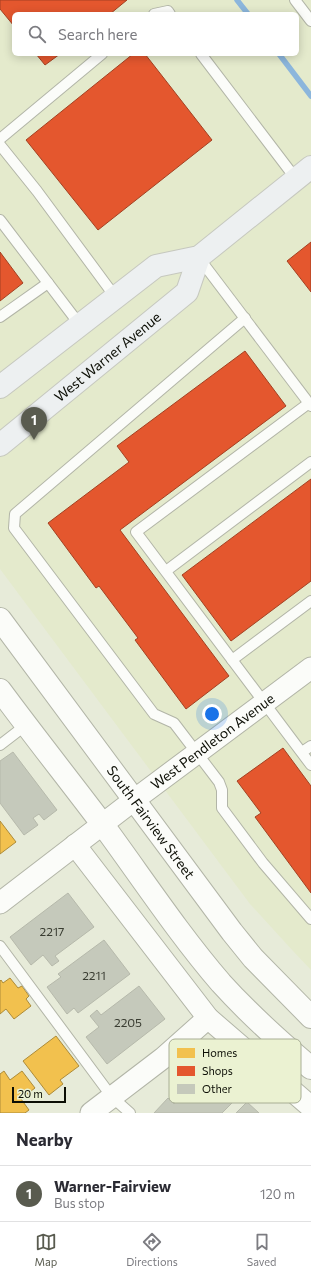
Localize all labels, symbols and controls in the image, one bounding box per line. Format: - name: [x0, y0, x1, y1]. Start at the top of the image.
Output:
- search box: [12, 12, 299, 56]
- icon: search: [26, 23, 48, 45]
- text: Search here: [58, 25, 137, 43]
- street label: West Warner Avenue: [51, 308, 164, 405]
- pin: 1: [21, 407, 47, 440]
- street label: West Pendleton Avenue: [147, 689, 277, 793]
- your location: [202, 704, 222, 724]
- street label: South Fairview Street: [104, 762, 199, 882]
- house number: 2217: [40, 924, 64, 938]
- house number: 2211: [82, 968, 106, 982]
- house number: 2205: [114, 1015, 142, 1029]
- legend: [169, 1039, 301, 1103]
- text: Homes: [202, 1046, 237, 1059]
- text: Shops: [202, 1064, 233, 1077]
- text: Other: [202, 1082, 233, 1095]
- scale bar: [12, 1085, 66, 1104]
- text: 20 m: [18, 1087, 43, 1100]
- text: Nearby: [16, 1129, 73, 1150]
- text: Warner-Fairview: [54, 1177, 171, 1195]
- text: 1: [26, 1186, 32, 1202]
- text: 120 m: [260, 1186, 295, 1202]
- text: Bus stop: [54, 1195, 105, 1211]
- tab: Map: [35, 1231, 57, 1268]
- tab: Directions: [126, 1231, 178, 1268]
- tab: Saved: [247, 1231, 276, 1268]

